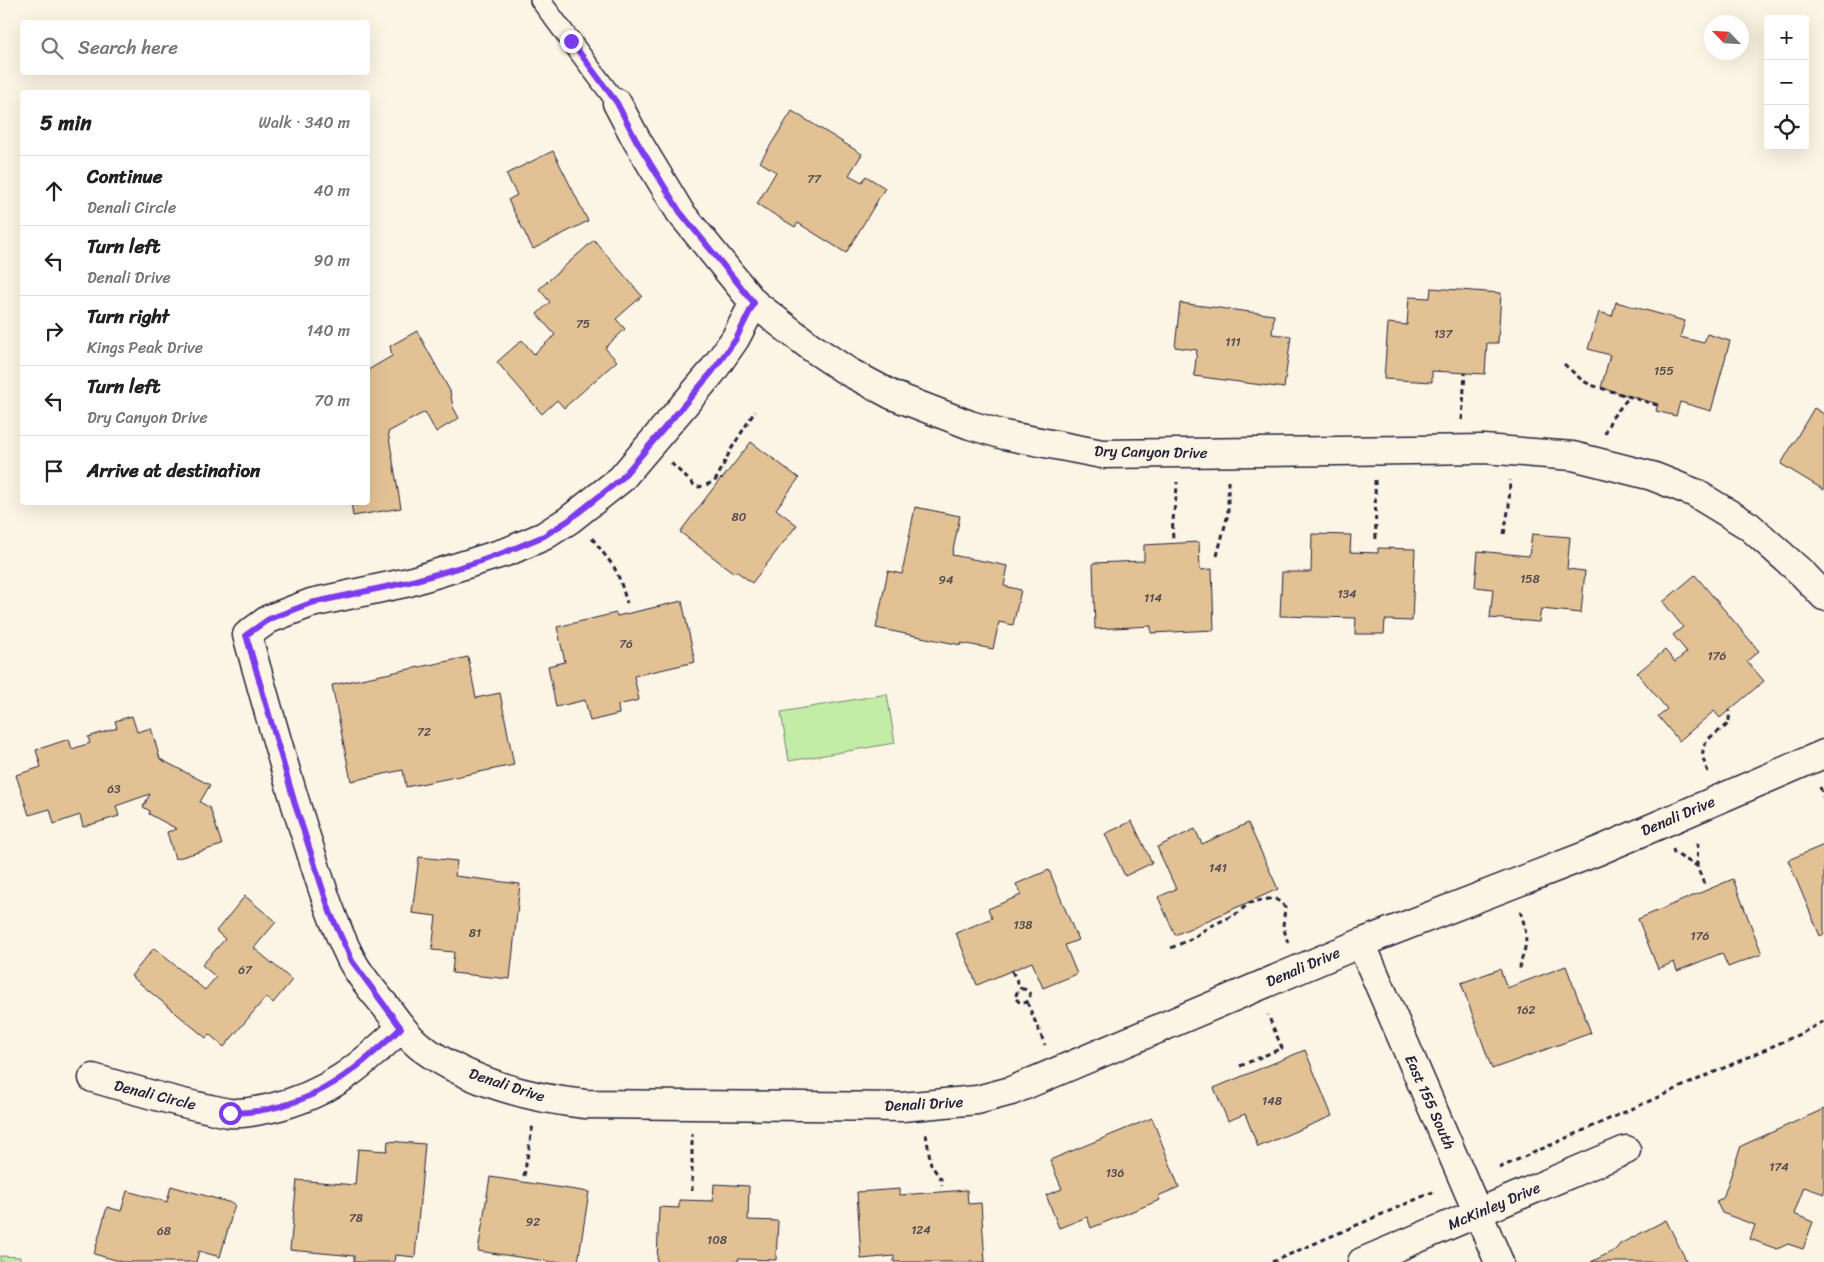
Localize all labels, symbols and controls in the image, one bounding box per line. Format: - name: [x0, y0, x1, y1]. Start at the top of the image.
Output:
- north arrow: [1704, 15, 1749, 60]
- map controls: [1764, 15, 1809, 150]
- button: +: [1764, 15, 1809, 60]
- search box: [20, 20, 370, 75]
- route end: [560, 30, 583, 53]
- text: Search here: [78, 31, 178, 64]
- icon: search: [38, 34, 66, 62]
- button: −: [1764, 60, 1809, 105]
- text: 5 min: [40, 104, 92, 142]
- button: locate: [1764, 105, 1809, 150]
- text: Walk · 340 m: [259, 108, 350, 137]
- text: Continue: [87, 160, 163, 193]
- house number: 77: [807, 168, 822, 190]
- text: 40 m: [313, 176, 350, 205]
- icon: ahead: [40, 177, 68, 205]
- text: Denali Circle: [87, 193, 176, 222]
- text: Turn left: [87, 230, 160, 263]
- text: 90 m: [314, 246, 350, 275]
- icon: left: [40, 247, 68, 275]
- text: Denali Drive: [87, 263, 171, 292]
- text: Turn right: [87, 300, 169, 333]
- house number: 75: [576, 313, 590, 335]
- text: 140 m: [307, 316, 350, 345]
- icon: right: [40, 317, 68, 345]
- house number: 137: [1434, 323, 1453, 345]
- house number: 111: [1225, 331, 1241, 353]
- text: Kings Peak Drive: [87, 333, 203, 362]
- house number: 155: [1654, 360, 1674, 382]
- text: Turn left: [87, 370, 160, 403]
- text: 70 m: [314, 386, 350, 415]
- icon: left: [40, 387, 68, 415]
- text: Dry Canyon Drive: [87, 403, 208, 432]
- street label: Dry Canyon Drive: [1094, 438, 1208, 466]
- text: Arrive at destination: [87, 454, 260, 487]
- icon: arrive: [40, 457, 68, 485]
- house number: 80: [732, 506, 747, 528]
- house number: 158: [1520, 568, 1540, 590]
- house number: 94: [939, 569, 954, 591]
- house number: 134: [1337, 583, 1357, 605]
- house number: 114: [1144, 587, 1162, 609]
- house number: 76: [619, 633, 633, 655]
- house number: 176: [1708, 645, 1727, 667]
- house number: 72: [417, 721, 431, 743]
- house number: 63: [107, 778, 121, 800]
- street label: Denali Drive: [1637, 789, 1719, 843]
- house number: 141: [1209, 857, 1227, 879]
- house number: 138: [1014, 914, 1032, 936]
- house number: 81: [469, 922, 481, 944]
- house number: 176: [1691, 925, 1710, 947]
- street label: Denali Drive: [1262, 940, 1344, 994]
- house number: 67: [238, 959, 253, 981]
- house number: 162: [1517, 999, 1536, 1021]
- street label: East 155 South: [1398, 1050, 1463, 1154]
- street label: Denali Drive: [466, 1060, 549, 1110]
- street label: Denali Circle: [111, 1072, 199, 1118]
- street label: Denali Drive: [884, 1089, 964, 1119]
- house number: 148: [1262, 1090, 1282, 1112]
- route start: [219, 1102, 242, 1125]
- house number: 174: [1769, 1156, 1789, 1178]
- house number: 136: [1106, 1162, 1124, 1184]
- street label: McKinley Drive: [1443, 1175, 1545, 1237]
- house number: 78: [349, 1207, 363, 1229]
- house number: 92: [526, 1211, 540, 1233]
- house number: 124: [911, 1219, 931, 1241]
- house number: 68: [157, 1220, 171, 1242]
- house number: 108: [707, 1229, 727, 1251]

